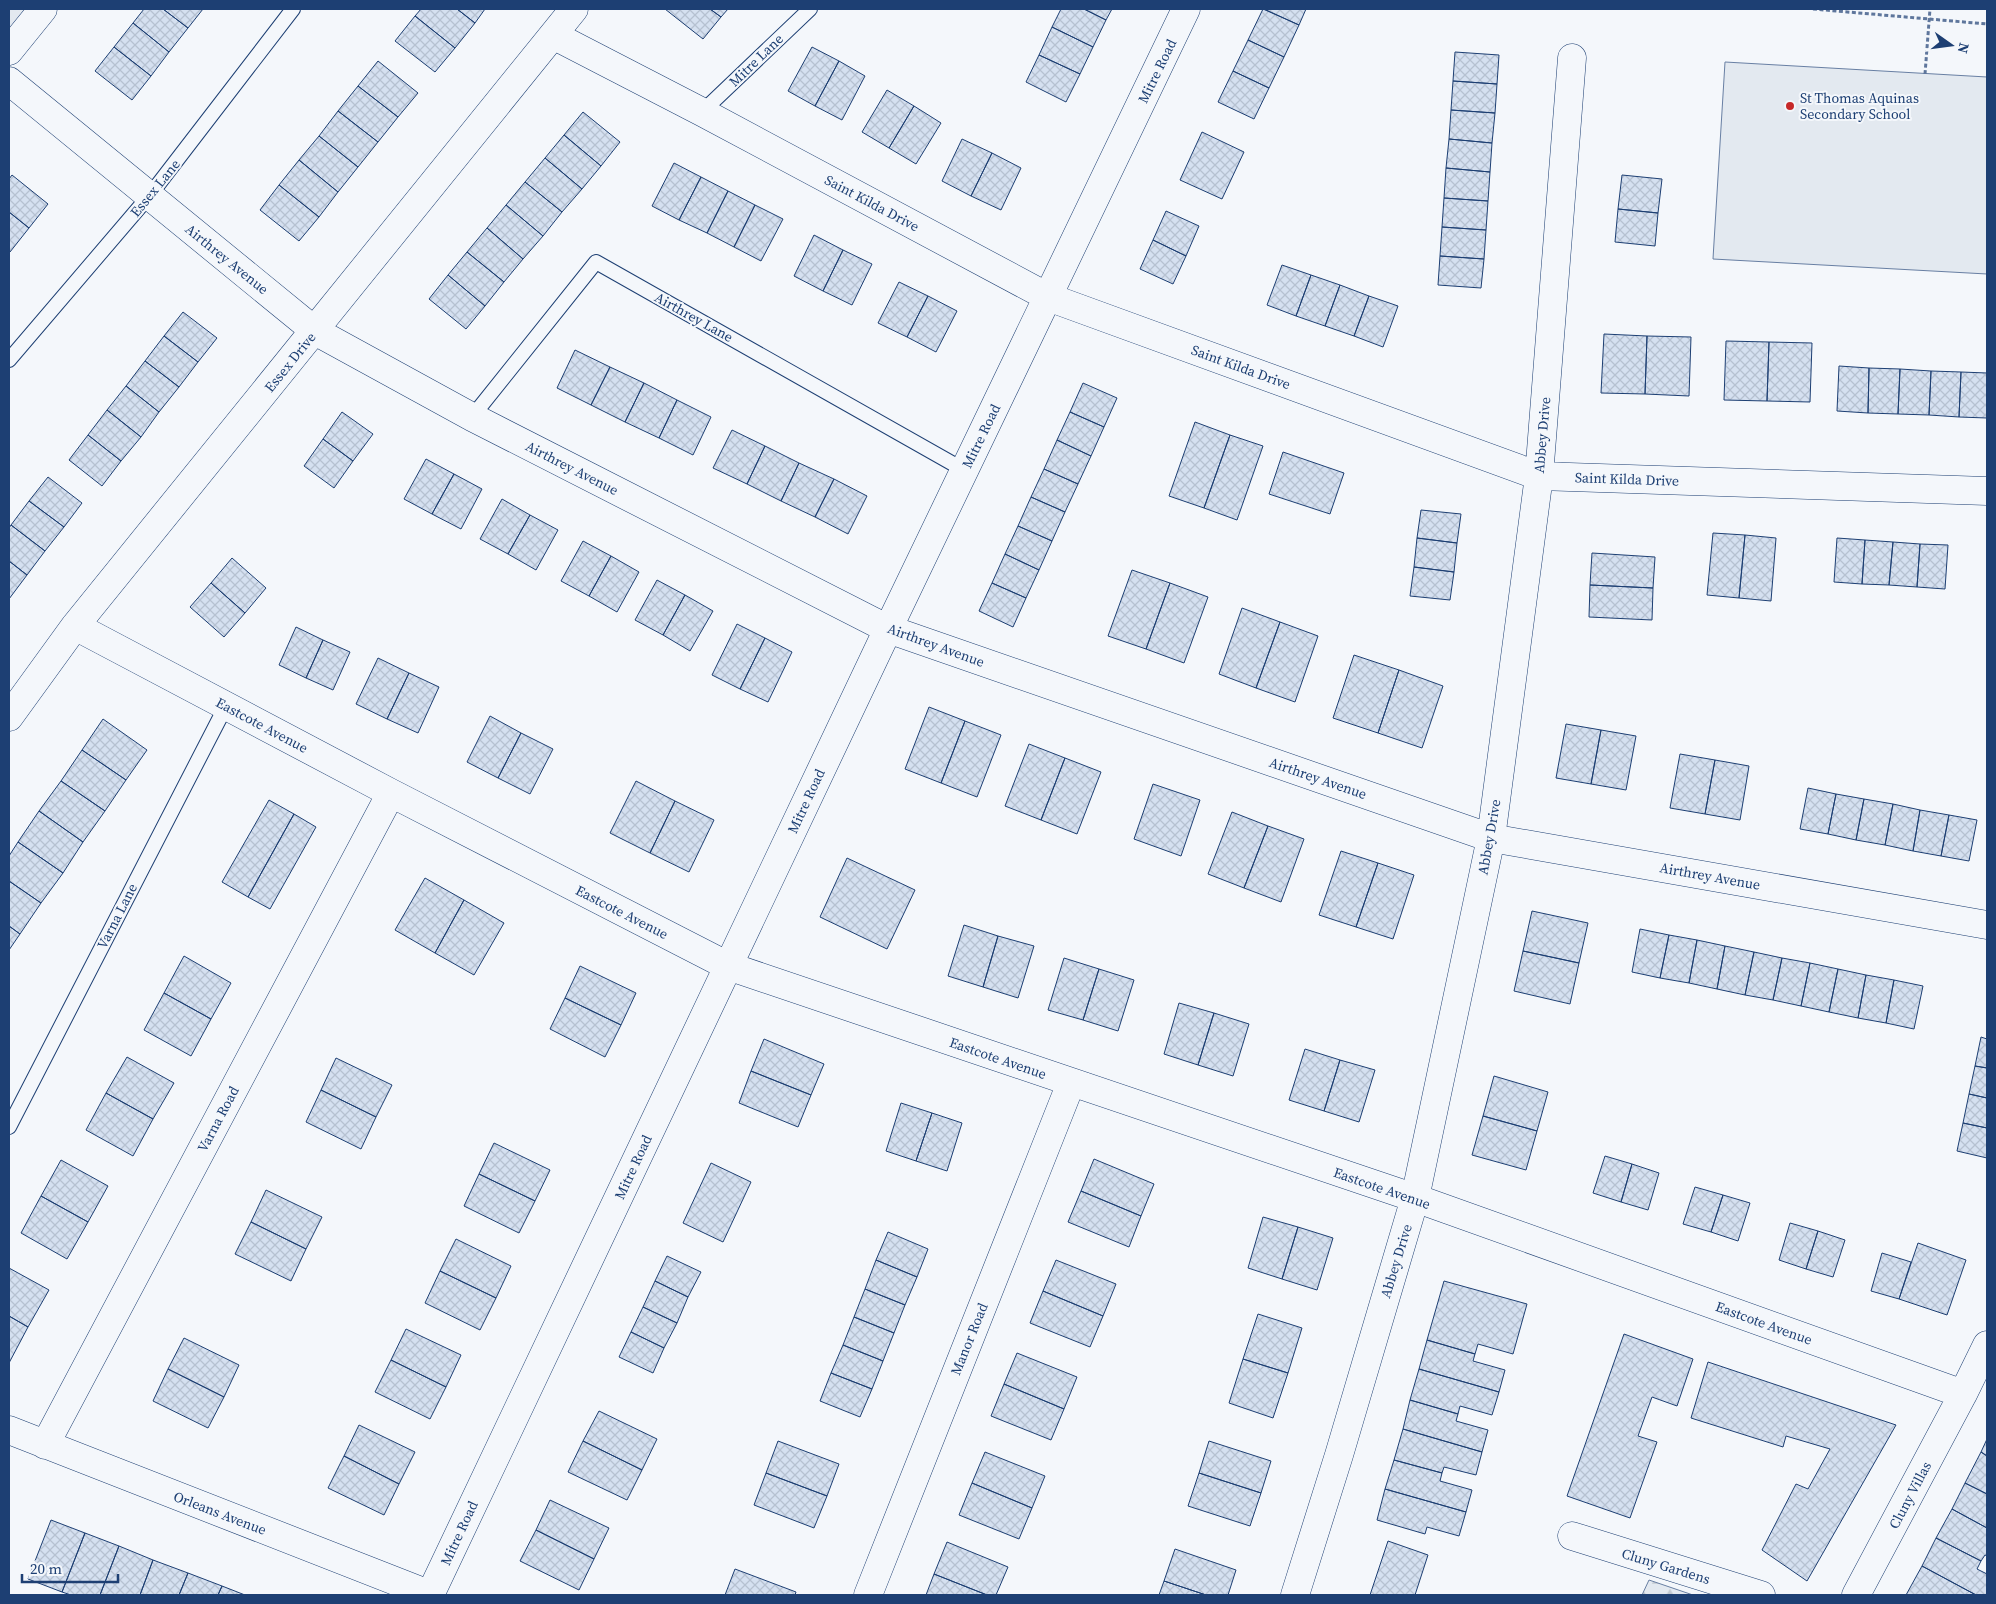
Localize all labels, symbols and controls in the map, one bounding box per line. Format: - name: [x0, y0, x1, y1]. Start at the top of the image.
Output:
- north arrow: [1926, 20, 1976, 70]
- street label: Mitre Lane: [724, 29, 788, 91]
- street label: Mitre Road: [1133, 35, 1181, 107]
- text: N: [1953, 41, 1975, 56]
- place label: St Thomas Aquinas Secondary School: [1800, 88, 1919, 124]
- marker: St Thomas Aquinas Secondary School: [1784, 100, 1796, 112]
- street label: Essex Lane: [125, 155, 185, 221]
- street label: Saint Kilda Drive: [821, 170, 923, 236]
- street label: Airthrey Avenue: [181, 219, 273, 299]
- street label: Airthrey Lane: [651, 287, 737, 347]
- street label: Essex Drive: [260, 328, 320, 396]
- street label: Saint Kilda Drive: [1189, 340, 1293, 394]
- street label: Abbey Drive: [1529, 396, 1555, 474]
- street label: Mitre Road: [957, 400, 1005, 472]
- street label: Airthrey Avenue: [522, 436, 622, 500]
- street label: Saint Kilda Drive: [1575, 467, 1679, 491]
- street label: Airthrey Avenue: [885, 618, 987, 672]
- street label: Eastcote Avenue: [212, 692, 312, 758]
- street label: Airthrey Avenue: [1267, 752, 1369, 804]
- street label: Mitre Road: [782, 765, 830, 837]
- street label: Abbey Drive: [1473, 798, 1505, 876]
- street label: Airthrey Avenue: [1658, 857, 1762, 895]
- street label: Varna Lane: [92, 880, 142, 952]
- street label: Eastcote Avenue: [572, 880, 672, 944]
- street label: Eastcote Avenue: [947, 1032, 1049, 1084]
- street label: Varna Road: [192, 1083, 244, 1155]
- street label: Mitre Road: [609, 1131, 657, 1203]
- street label: Eastcote Avenue: [1331, 1162, 1433, 1214]
- street label: Abbey Drive: [1375, 1221, 1417, 1301]
- street label: Eastcote Avenue: [1713, 1296, 1815, 1350]
- street label: Manor Road: [945, 1300, 993, 1378]
- street label: Cluny Villas: [1884, 1458, 1936, 1532]
- street label: Orleans Avenue: [171, 1486, 269, 1540]
- street label: Mitre Road: [435, 1497, 483, 1569]
- street label: Cluny Gardens: [1619, 1543, 1713, 1589]
- scale bar: [22, 1552, 119, 1584]
- text: 20 m: [30, 1558, 62, 1579]

